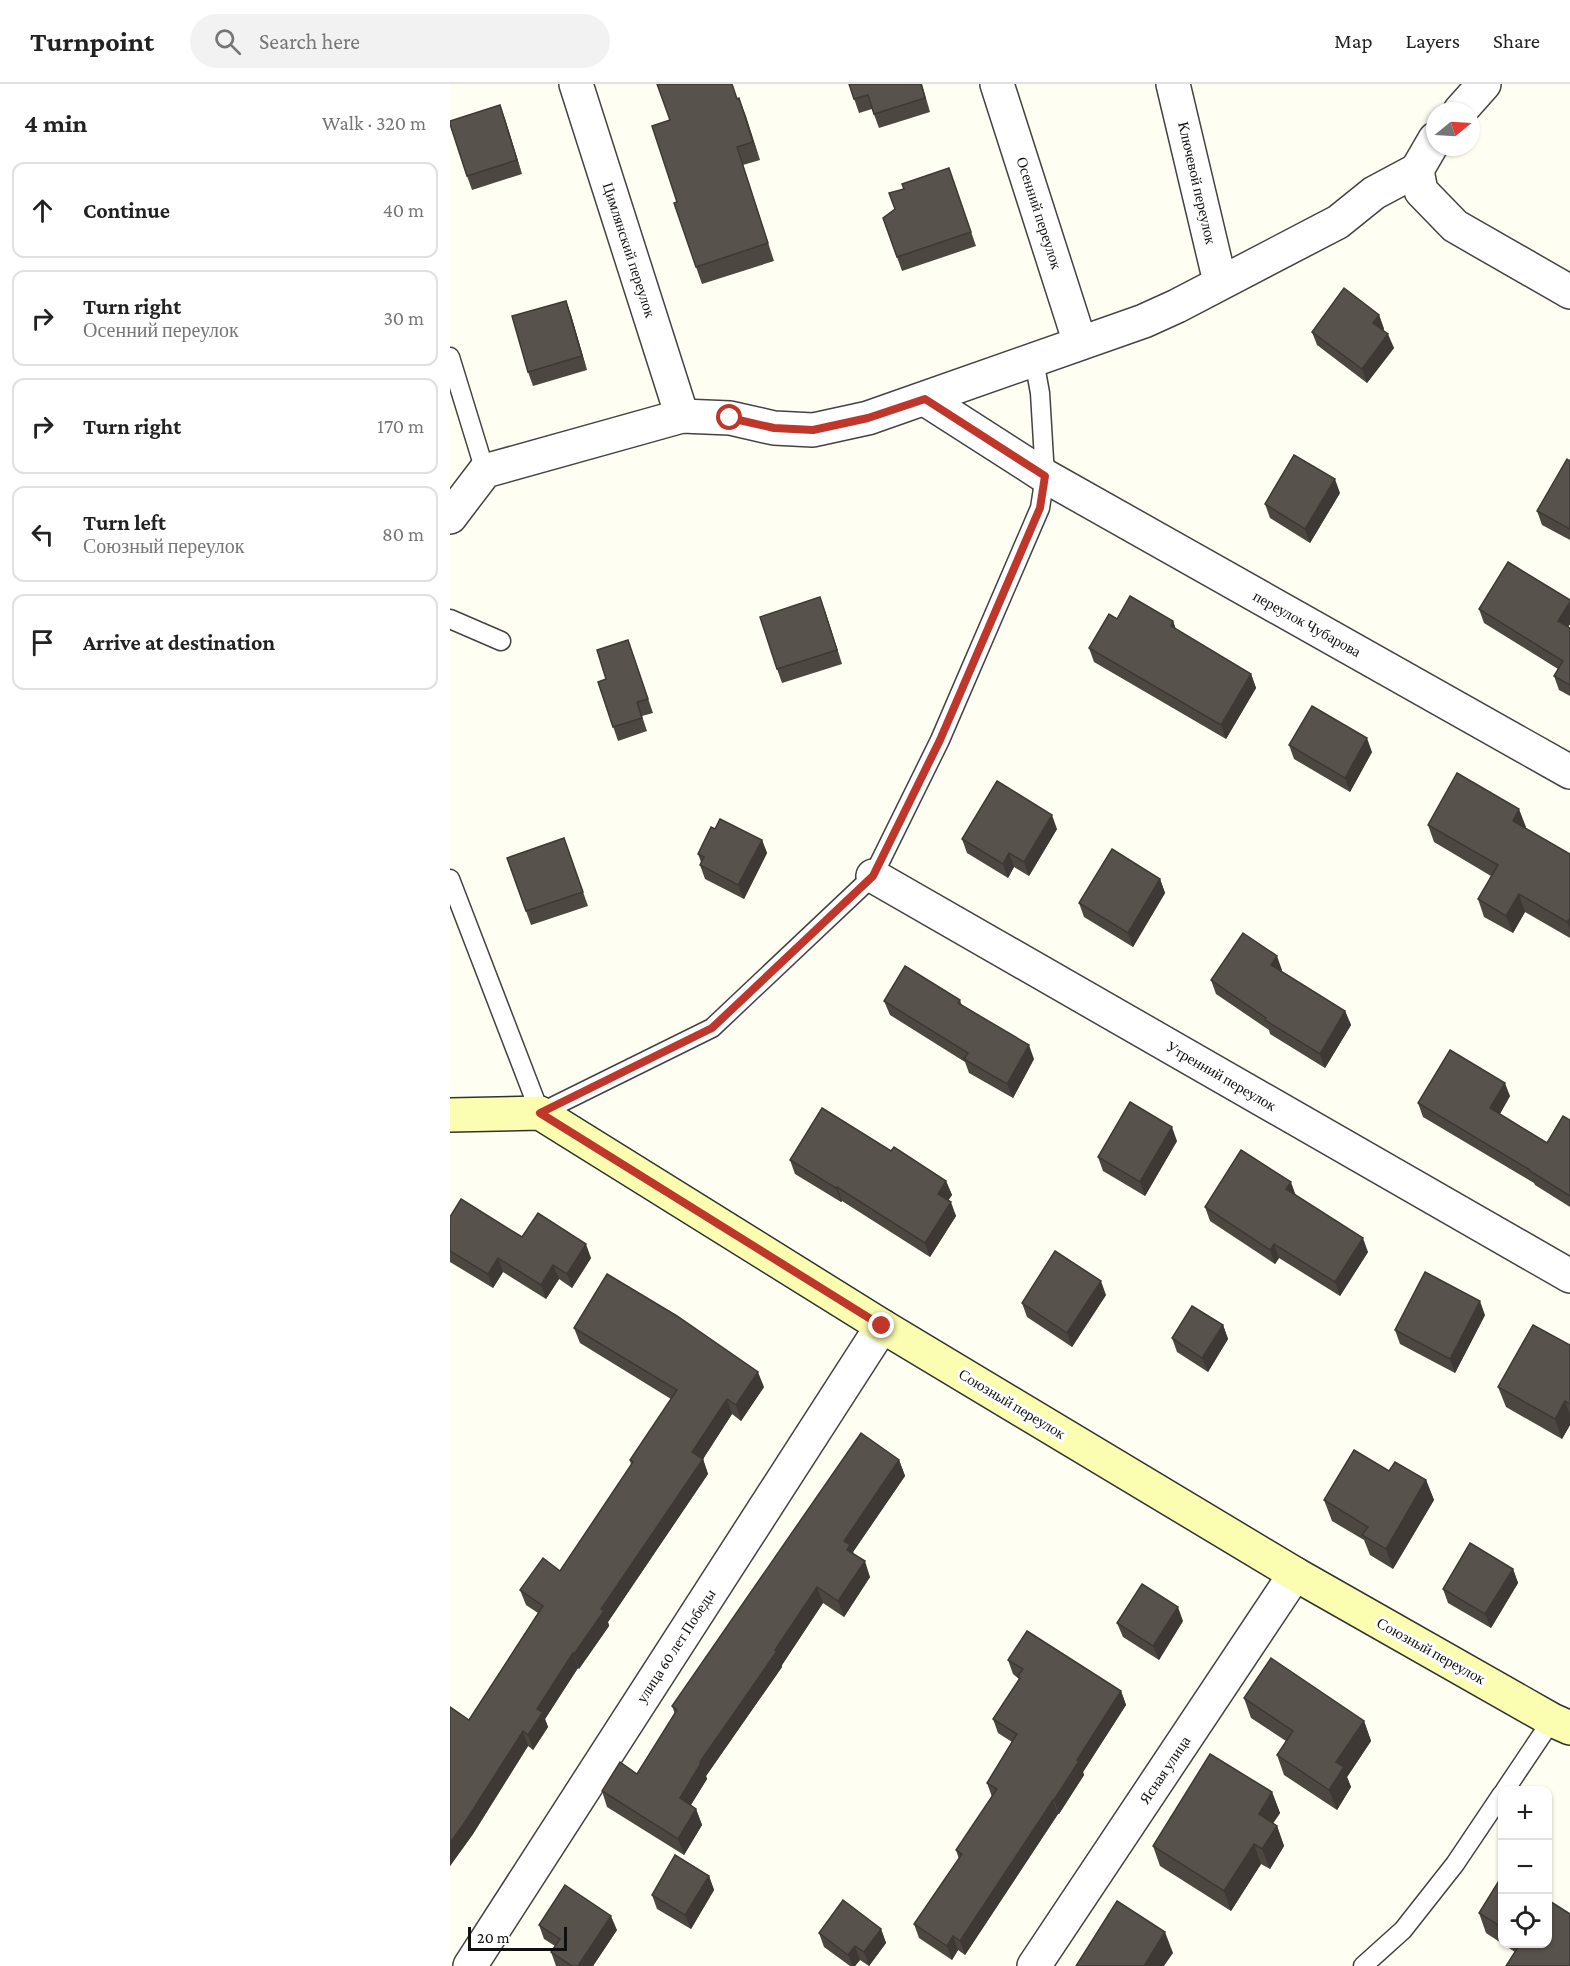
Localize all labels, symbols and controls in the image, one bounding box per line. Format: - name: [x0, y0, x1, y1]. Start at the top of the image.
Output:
- search box: [190, 14, 610, 68]
- icon: search: [211, 25, 244, 58]
- text: Turnpoint: [30, 26, 154, 57]
- text: Search here: [259, 29, 360, 54]
- text: Map: [1334, 29, 1373, 53]
- text: Layers: [1406, 29, 1460, 53]
- text: Share: [1493, 29, 1540, 53]
- north arrow: [1426, 102, 1480, 156]
- text: 4 min: [24, 109, 88, 138]
- text: Walk · 320 m: [322, 112, 426, 134]
- street label: Ключевой переулок: [1175, 120, 1219, 247]
- street label: Осенний переулок: [1013, 155, 1065, 272]
- street label: Цимлянский переулок: [600, 180, 659, 320]
- icon: ahead: [26, 194, 59, 227]
- text: Continue: [83, 198, 170, 223]
- text: 40 m: [383, 199, 424, 221]
- text: Turn right: [83, 294, 181, 319]
- icon: right: [26, 302, 59, 335]
- text: 30 m: [383, 307, 424, 329]
- text: Осенний переулок: [83, 319, 239, 341]
- route start: [716, 404, 742, 430]
- icon: right: [26, 410, 59, 443]
- text: Turn right: [83, 414, 181, 439]
- text: 170 m: [377, 415, 424, 437]
- text: Turn left: [83, 510, 166, 535]
- icon: left: [26, 518, 59, 551]
- text: 80 m: [382, 523, 424, 545]
- text: Союзный переулок: [83, 535, 245, 557]
- street label: переулок Чубарова: [1251, 588, 1364, 660]
- icon: arrive: [26, 626, 59, 659]
- text: Arrive at destination: [83, 630, 275, 655]
- street label: Утренний переулок: [1163, 1038, 1279, 1114]
- route end: [868, 1312, 894, 1338]
- street label: Союзный переулок: [956, 1366, 1069, 1442]
- street label: улица 60 лет Победы: [633, 1586, 719, 1706]
- street label: Союзный переулок: [1374, 1615, 1488, 1688]
- street label: Ясная улица: [1137, 1733, 1194, 1807]
- map controls: [1498, 1786, 1552, 1948]
- button: +: [1498, 1786, 1552, 1840]
- button: −: [1498, 1840, 1552, 1894]
- button: locate: [1498, 1894, 1552, 1948]
- scale bar: [468, 1924, 567, 1952]
- text: 20 m: [477, 1929, 510, 1946]

